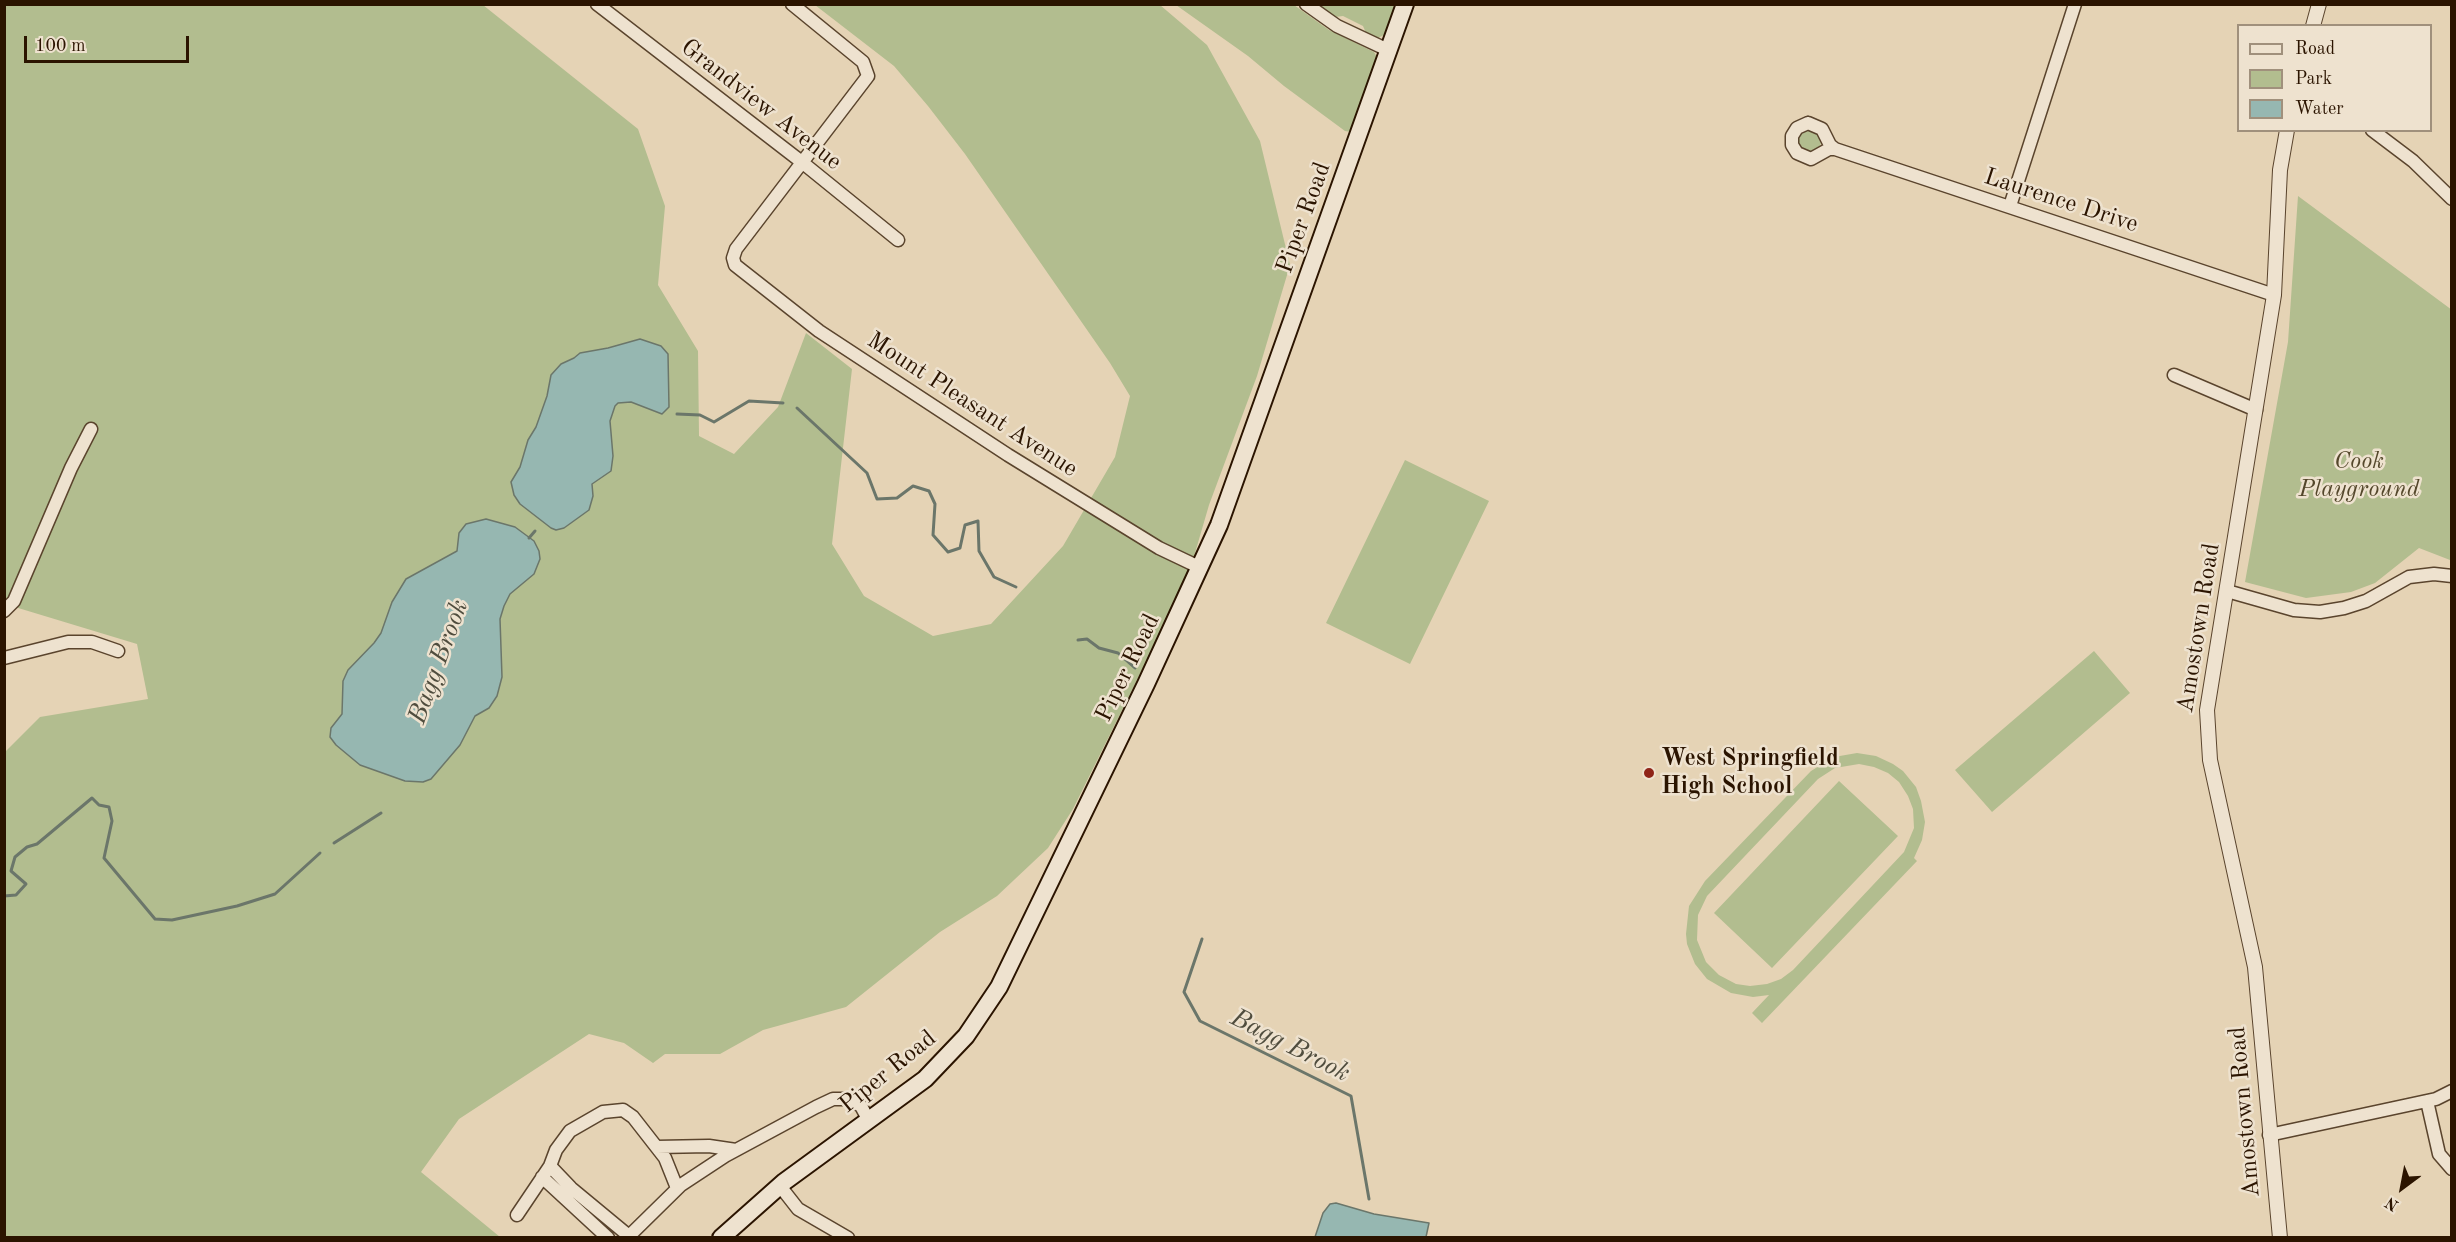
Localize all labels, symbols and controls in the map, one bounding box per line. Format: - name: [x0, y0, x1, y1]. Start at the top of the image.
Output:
- scale bar: [27, 24, 192, 62]
- legend: [2237, 24, 2432, 132]
- street label: Grandview Avenue: [675, 33, 847, 177]
- text: 100 m: [35, 37, 86, 55]
- text: Road: [2295, 40, 2335, 58]
- text: Park: [2295, 70, 2332, 88]
- text: Water: [2295, 100, 2344, 118]
- street label: Piper Road: [1271, 158, 1337, 278]
- street label: Laurence Drive: [1980, 163, 2142, 239]
- street label: Mount Pleasant Avenue: [861, 326, 1083, 484]
- park label: Cook Playground: [2299, 448, 2419, 504]
- street label: Amostown Road: [2171, 541, 2227, 715]
- water label: Bagg Brook: [402, 596, 476, 728]
- street label: Piper Road: [1090, 609, 1166, 727]
- place label: West Springfield High School: [1661, 745, 1839, 801]
- marker: West Springfield High School: [1642, 766, 1656, 780]
- water label: Bagg Brook: [1225, 1003, 1355, 1089]
- street label: Piper Road: [834, 1024, 942, 1120]
- street label: Amostown Road: [2223, 1025, 2267, 1199]
- north arrow: [2372, 1158, 2432, 1218]
- text: N: [2383, 1193, 2402, 1213]

